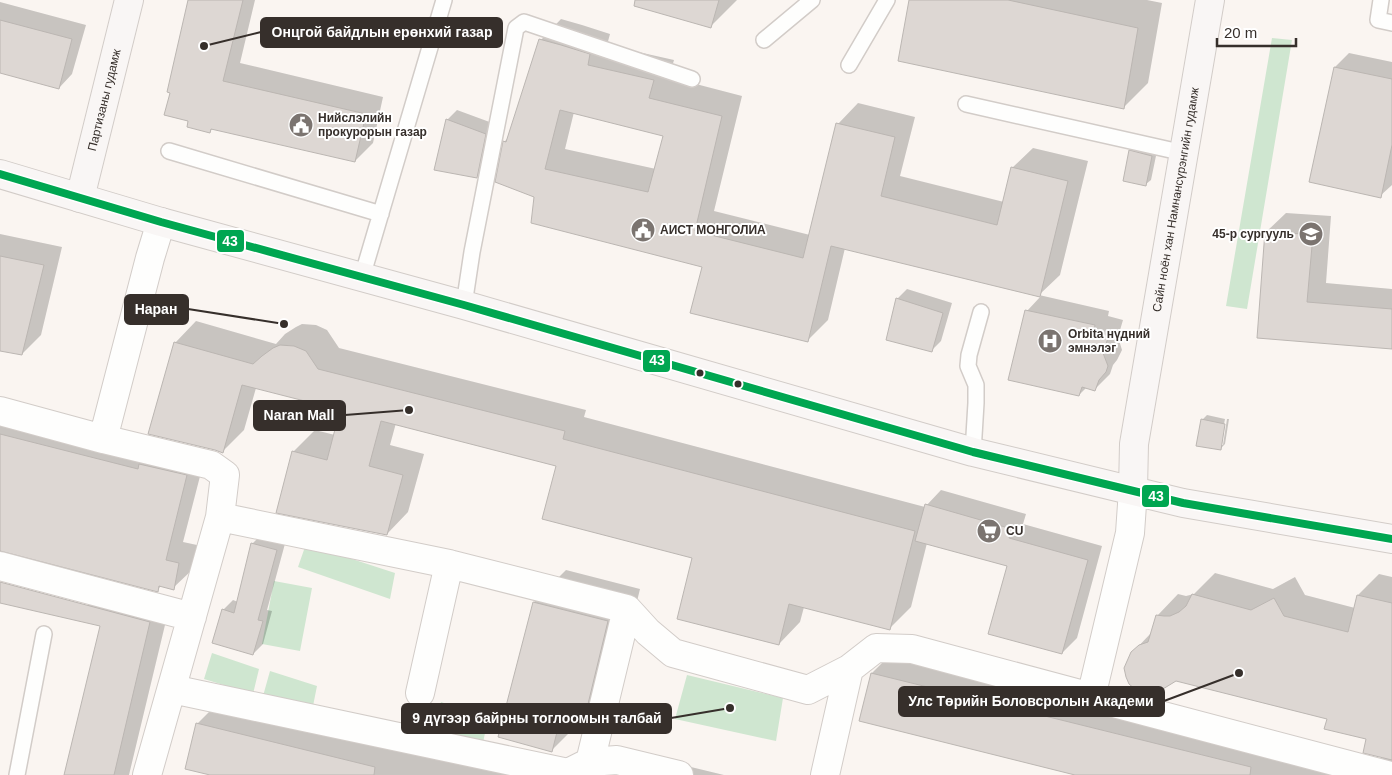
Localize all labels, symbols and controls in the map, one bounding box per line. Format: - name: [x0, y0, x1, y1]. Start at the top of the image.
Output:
- scale bar: [1217, 15, 1296, 47]
- callout: Онцгой байдлын ерөнхий газар: [261, 18, 502, 47]
- text: Онцгой байдлын ерөнхий газар: [272, 24, 492, 40]
- text: 20 m: [1224, 24, 1257, 41]
- street label: Партизаны гудамж: [85, 47, 124, 152]
- street label: Сайн ноён хан Намнансүрэнгийн гудамж: [1150, 86, 1202, 313]
- place label: Нийслэлийн прокурорын газар: [318, 111, 427, 139]
- public building icon: Нийслэлийн прокурорын газар: [288, 112, 314, 138]
- public building icon: АИСТ МОНГОЛИА: [630, 217, 656, 243]
- school or university icon: 45-р сургууль: [1298, 221, 1324, 247]
- place label: АИСТ МОНГОЛИА: [660, 223, 766, 237]
- place label: 45-р сургууль: [1212, 227, 1294, 241]
- line badge: 43: [216, 229, 245, 253]
- text: 43: [222, 233, 238, 249]
- callout: Наран: [125, 295, 188, 324]
- text: Наран: [135, 301, 177, 317]
- place label: Orbita нүдний эмнэлэг: [1068, 327, 1150, 355]
- hospital icon: Orbita нүдний эмнэлэг: [1037, 328, 1063, 354]
- line badge: 43: [642, 349, 671, 373]
- text: 43: [649, 352, 665, 368]
- unlabelled marker: [695, 368, 705, 378]
- unlabelled marker: [733, 379, 743, 389]
- callout: Naran Mall: [254, 401, 345, 430]
- text: Naran Mall: [264, 407, 334, 423]
- line badge: 43: [1141, 484, 1170, 508]
- text: 43: [1148, 488, 1164, 504]
- supermarket icon: CU: [976, 518, 1002, 544]
- place label: CU: [1006, 524, 1023, 538]
- callout: Улс Төрийн Боловсролын Академи: [899, 687, 1164, 716]
- text: Улс Төрийн Боловсролын Академи: [908, 693, 1154, 709]
- callout: 9 дүгээр байрны тоглоомын талбай: [402, 704, 671, 733]
- text: 9 дүгээр байрны тоглоомын талбай: [412, 710, 662, 726]

